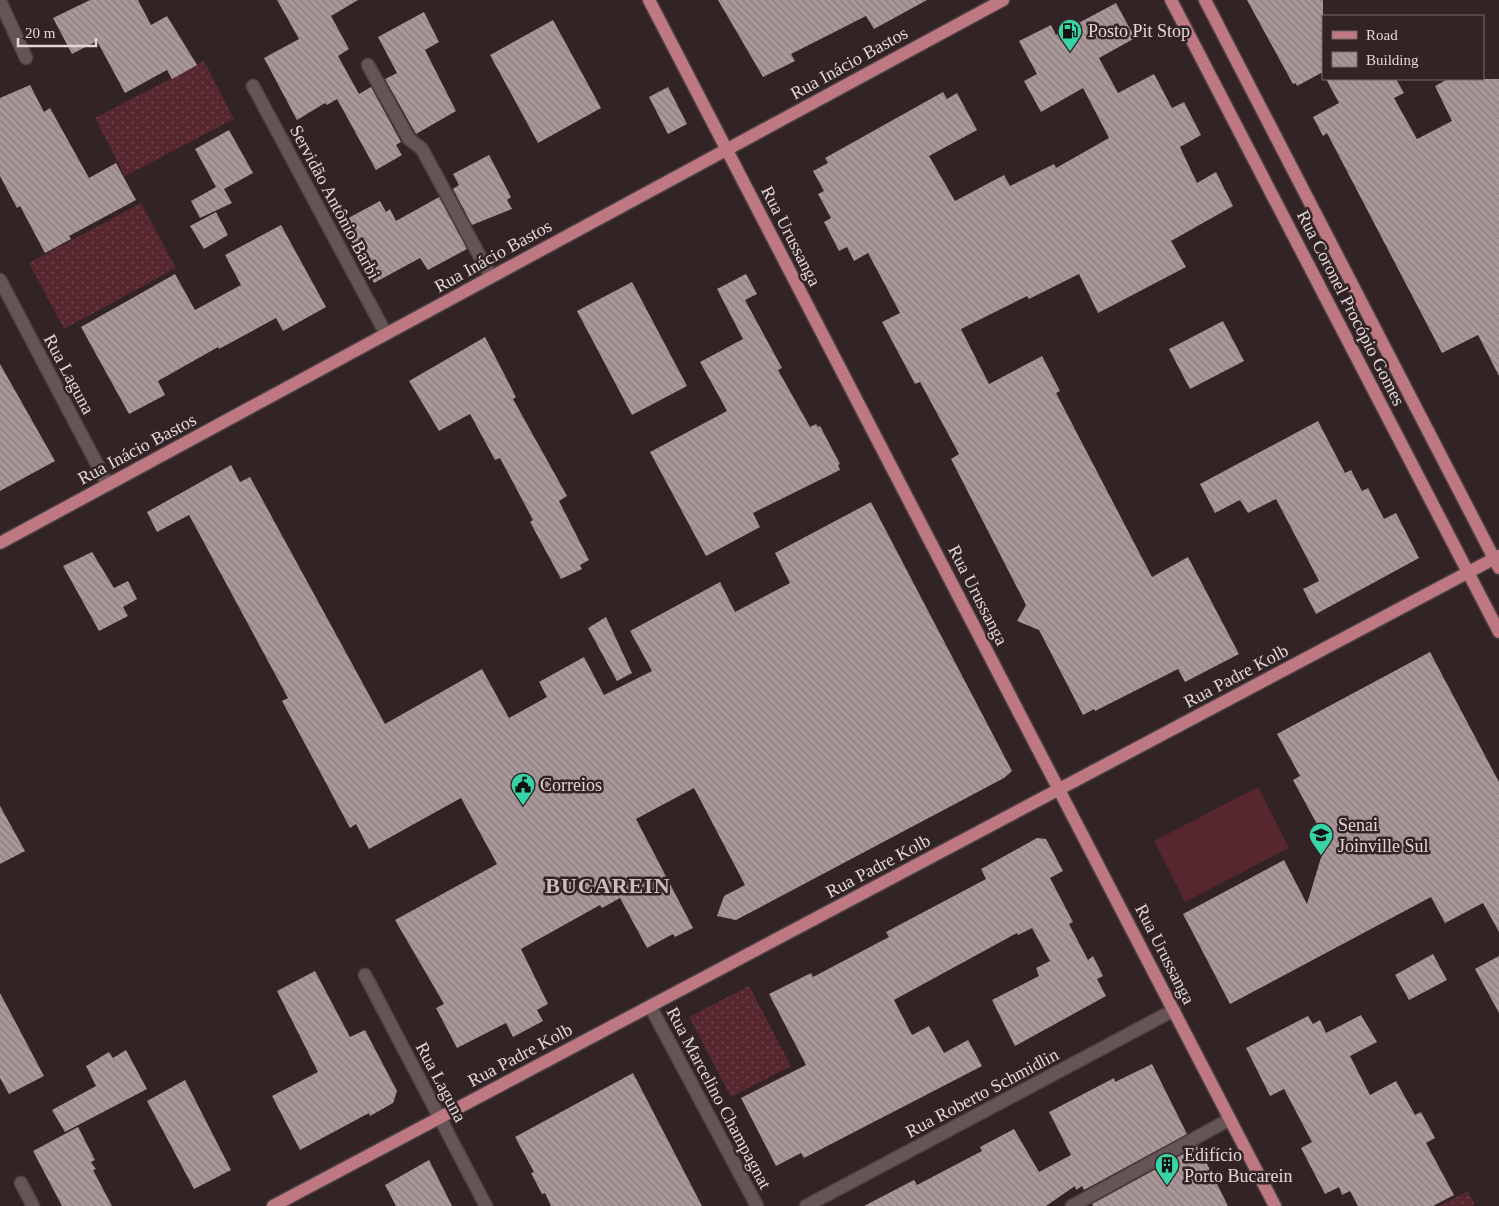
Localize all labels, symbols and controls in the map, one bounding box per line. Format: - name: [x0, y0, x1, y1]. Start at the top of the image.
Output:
- scale bar: [18, 15, 95, 47]
- legend: [1322, 15, 1484, 80]
- fuel station icon: Posto Pit Stop: [1057, 18, 1083, 52]
- place label: Posto Pit Stop: [1088, 21, 1190, 41]
- street label: Rua Inácio Bastos: [787, 23, 911, 103]
- text: 20 m: [25, 25, 56, 41]
- text: Road: [1366, 27, 1398, 43]
- text: Building: [1366, 52, 1419, 68]
- street label: Servidão Antônio Barbi: [286, 122, 384, 282]
- street label: Rua Urussanga: [757, 183, 825, 289]
- street label: Rua Coronel Procópio Gomes: [1293, 207, 1409, 409]
- street label: Rua Inácio Bastos: [431, 216, 555, 296]
- street label: Rua Laguna: [40, 331, 98, 417]
- street label: Rua Inácio Bastos: [74, 409, 200, 489]
- street label: Rua Urussanga: [944, 542, 1012, 648]
- street label: Rua Padre Kolb: [1181, 640, 1291, 712]
- public building icon: Correios: [510, 772, 536, 806]
- place label: Correios: [540, 775, 602, 795]
- place label: Senai Joinville Sul: [1338, 815, 1429, 856]
- school or university icon: Senai Joinville Sul: [1308, 822, 1334, 856]
- street label: Rua Padre Kolb: [823, 830, 933, 902]
- district label: BUCAREIN: [545, 873, 671, 898]
- street label: Rua Urussanga: [1131, 901, 1199, 1007]
- street label: Rua Marcelino Champagnat: [663, 1004, 775, 1192]
- street label: Rua Padre Kolb: [465, 1019, 575, 1091]
- street label: Rua Laguna: [412, 1039, 470, 1125]
- street label: Rua Roberto Schmidlin: [902, 1044, 1062, 1142]
- place label: Edifício Porto Bucarein: [1184, 1145, 1292, 1186]
- building icon: Edifício Porto Bucarein: [1154, 1152, 1180, 1186]

